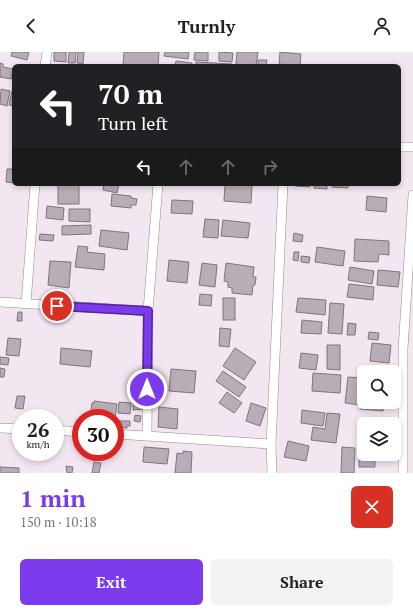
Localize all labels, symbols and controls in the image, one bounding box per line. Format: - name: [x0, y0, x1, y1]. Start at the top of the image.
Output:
- text: Turnly: [178, 14, 235, 38]
- icon: back: [20, 15, 42, 37]
- icon: person: [371, 15, 393, 37]
- text: 70 m: [98, 75, 163, 112]
- icon: left: [32, 80, 84, 132]
- text: Turn left: [98, 111, 168, 135]
- icon: left: [133, 156, 155, 178]
- icon: ahead: [175, 156, 197, 178]
- icon: ahead: [217, 156, 239, 178]
- icon: right: [259, 156, 281, 178]
- pin: [40, 289, 74, 323]
- icon: arrive: [46, 295, 68, 317]
- map controls: [357, 365, 401, 461]
- button: search: [357, 365, 401, 409]
- position arrow: [126, 368, 168, 410]
- speed limit sign: 30: [72, 409, 124, 461]
- text: 26: [27, 416, 49, 443]
- button: layers: [357, 417, 401, 461]
- text: km/h: [26, 438, 50, 451]
- text: 1 min: [20, 482, 86, 514]
- button: close: [351, 486, 393, 528]
- text: 150 m · 10:18: [20, 513, 97, 531]
- button: Exit: [20, 559, 203, 605]
- button: Share: [211, 559, 393, 605]

